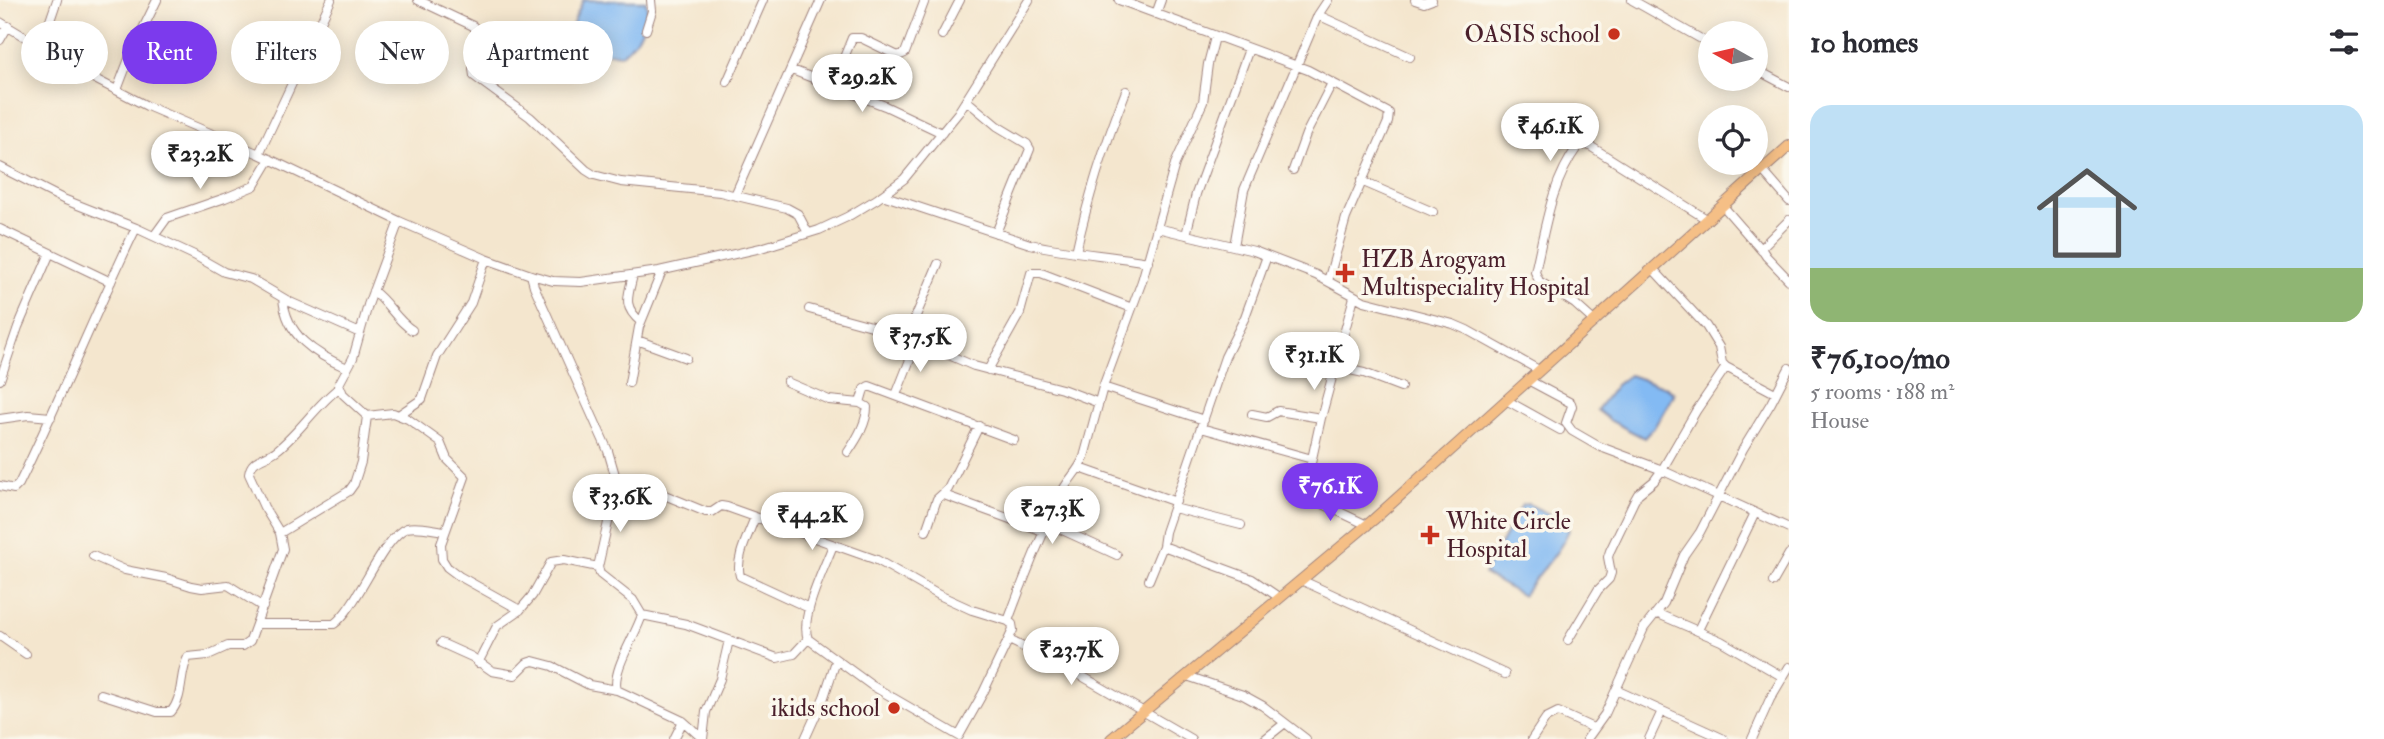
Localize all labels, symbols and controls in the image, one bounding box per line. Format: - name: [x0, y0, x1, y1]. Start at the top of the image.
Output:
- place label: OASIS school: [1464, 19, 1600, 50]
- chip: Buy: [21, 21, 108, 84]
- chip: Rent: [122, 21, 217, 84]
- chip: Filters: [231, 21, 341, 84]
- chip: New: [355, 21, 449, 84]
- chip: Apartment: [463, 21, 613, 84]
- north arrow: [1698, 21, 1768, 91]
- map controls: [1698, 21, 1768, 175]
- icon: filters: [2325, 23, 2363, 61]
- text: 10 homes: [1810, 24, 1918, 61]
- marker: OASIS school: [1606, 26, 1622, 42]
- pin: ₹29.2K: [805, 54, 919, 114]
- text: ₹29.2K: [828, 62, 896, 91]
- pin: ₹46.1K: [1493, 104, 1607, 163]
- button: locate: [1698, 105, 1768, 175]
- text: ₹46.1K: [1517, 111, 1583, 140]
- pin: ₹23.2K: [143, 132, 257, 191]
- text: ₹23.2K: [167, 139, 233, 168]
- icon: home: [2024, 150, 2150, 276]
- place label: HZB Arogyam Multispeciality Hospital: [1361, 244, 1590, 303]
- marker: HZB Arogyam Multispeciality Hospital: [1335, 263, 1355, 283]
- pin: ₹37.5K: [863, 314, 977, 374]
- text: ₹37.5K: [889, 322, 951, 351]
- pin: ₹31.1K: [1257, 332, 1371, 392]
- text: ₹31.1K: [1285, 340, 1343, 369]
- text: ₹76,100/mo: [1810, 340, 1950, 377]
- text: 5 rooms · 188 m²: [1810, 377, 1954, 406]
- text: House: [1810, 406, 1869, 435]
- pin: ₹76.1K: [1273, 463, 1387, 523]
- text: ₹76.1K: [1298, 471, 1362, 500]
- pin: ₹33.6K: [563, 475, 677, 534]
- text: ₹33.6K: [589, 482, 651, 511]
- pin: ₹27.3K: [995, 486, 1109, 546]
- pin: ₹44.2K: [755, 492, 869, 552]
- text: ₹27.3K: [1020, 494, 1084, 523]
- text: ₹44.2K: [777, 500, 847, 529]
- place label: White Circle Hospital: [1445, 506, 1571, 565]
- marker: White Circle Hospital: [1420, 525, 1440, 545]
- pin: ₹23.7K: [1014, 628, 1128, 687]
- text: ₹23.7K: [1039, 635, 1103, 664]
- place label: ikids school: [771, 693, 880, 724]
- marker: ikids school: [886, 700, 902, 716]

